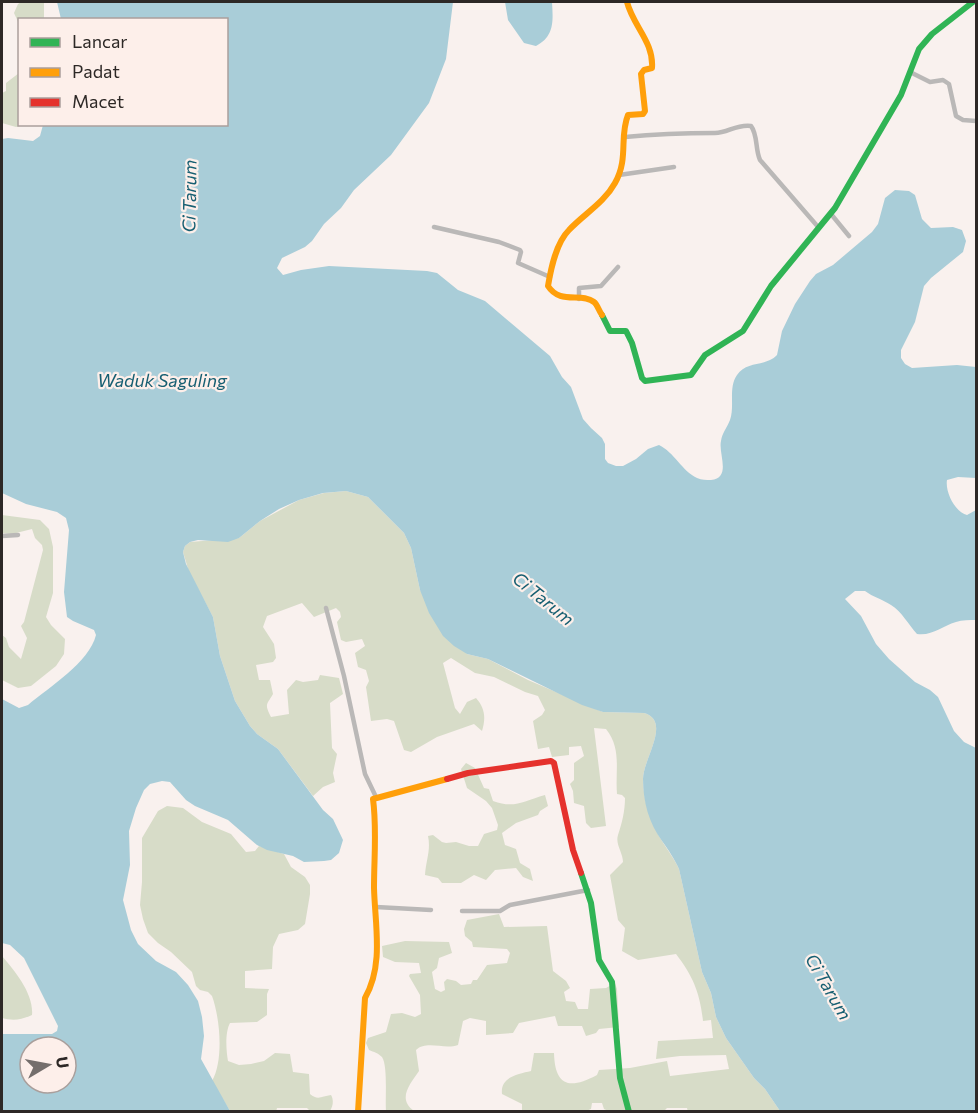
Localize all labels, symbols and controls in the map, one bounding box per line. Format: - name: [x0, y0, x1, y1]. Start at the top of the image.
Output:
- legend: [18, 18, 228, 126]
- text: Lancar: [72, 30, 128, 52]
- text: Padat: [72, 60, 120, 82]
- text: Macet: [72, 90, 124, 112]
- water label: Ci Tarum: [177, 159, 201, 233]
- water label: Waduk Saguling: [97, 369, 228, 391]
- water label: Ci Tarum: [508, 567, 579, 630]
- water label: Ci Tarum: [801, 949, 857, 1024]
- north arrow: [18, 1035, 78, 1095]
- text: U: [53, 1055, 74, 1070]

